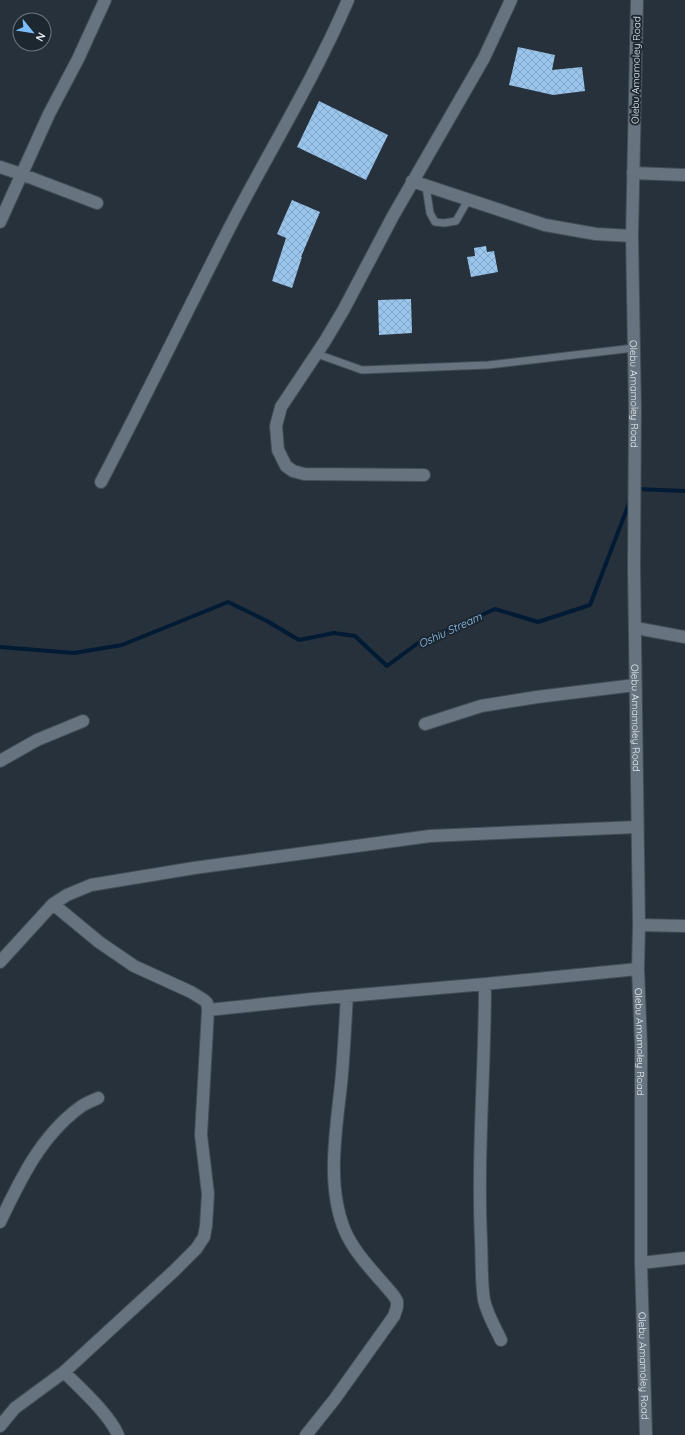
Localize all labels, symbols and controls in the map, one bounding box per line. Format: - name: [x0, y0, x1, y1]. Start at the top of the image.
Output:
- north arrow: [12, 12, 52, 52]
- street label: Olebu Amamoley Road: [629, 16, 643, 124]
- text: N: [33, 30, 49, 44]
- street label: Olebu Amamoley Road: [627, 340, 642, 448]
- water label: Oshiu Stream: [416, 609, 485, 651]
- street label: Olebu Amamoley Road: [629, 664, 643, 772]
- street label: Olebu Amamoley Road: [632, 988, 648, 1096]
- street label: Olebu Amamoley Road: [636, 1312, 652, 1420]

